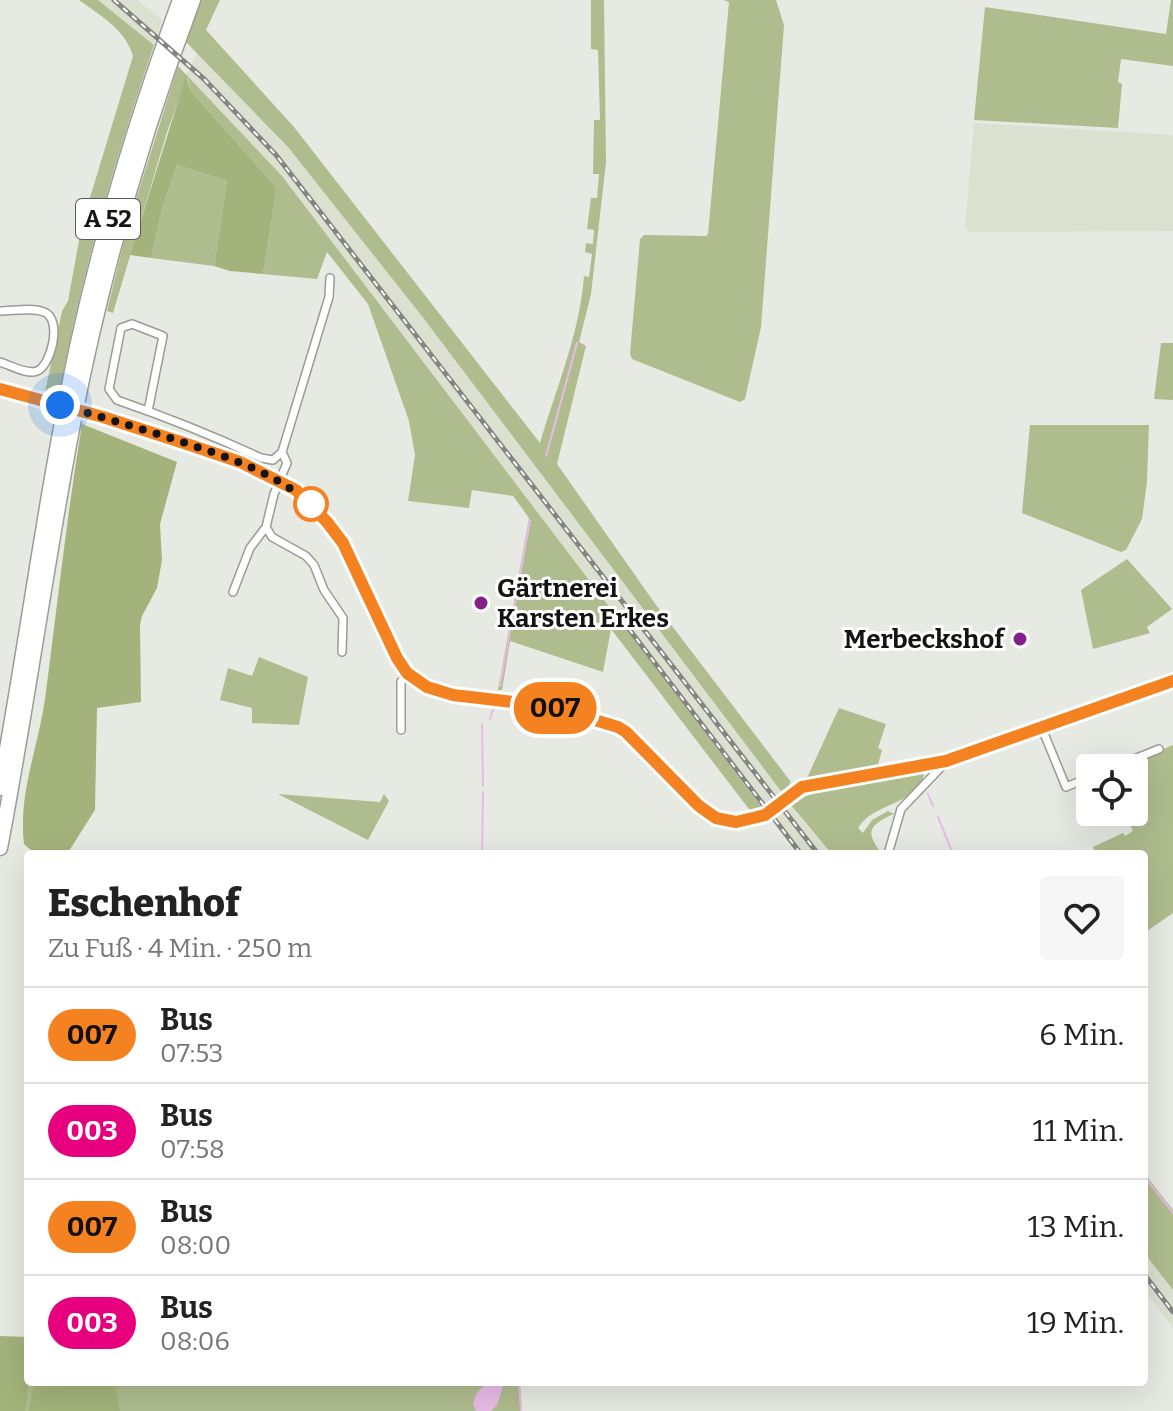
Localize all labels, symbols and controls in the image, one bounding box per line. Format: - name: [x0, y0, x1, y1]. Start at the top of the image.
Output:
- road number: A 52: [76, 199, 140, 239]
- your location: [40, 385, 80, 425]
- unlabelled marker: [294, 487, 328, 521]
- place label: Gärtnerei Karsten Erkes: [497, 573, 669, 634]
- marker: Gärtnerei Karsten Erkes: [472, 594, 490, 612]
- place label: Merbeckshof: [844, 624, 1006, 655]
- marker: Merbeckshof: [1011, 630, 1029, 648]
- line badge: 007: [509, 682, 601, 734]
- text: 007: [530, 691, 580, 724]
- map controls: [1076, 754, 1148, 826]
- button: locate: [1076, 754, 1148, 826]
- button: heart: [1040, 876, 1124, 960]
- text: Eschenhof: [48, 880, 240, 926]
- text: Zu Fuß · 4 Min. · 250 m: [48, 933, 312, 964]
- text: Bus: [160, 1002, 213, 1038]
- text: 6 Min.: [1039, 1017, 1124, 1053]
- text: 007: [67, 1018, 117, 1051]
- text: 07:53: [160, 1038, 223, 1069]
- text: Bus: [160, 1098, 213, 1134]
- text: 11 Min.: [1032, 1113, 1124, 1149]
- text: 003: [66, 1114, 118, 1147]
- text: 07:58: [160, 1134, 225, 1165]
- text: Bus: [160, 1194, 213, 1230]
- text: 13 Min.: [1028, 1209, 1124, 1245]
- text: 007: [67, 1210, 117, 1243]
- text: 08:00: [160, 1230, 231, 1261]
- text: Bus: [160, 1290, 213, 1326]
- text: 19 Min.: [1027, 1305, 1124, 1341]
- text: 003: [66, 1306, 118, 1339]
- text: 08:06: [160, 1326, 230, 1357]

